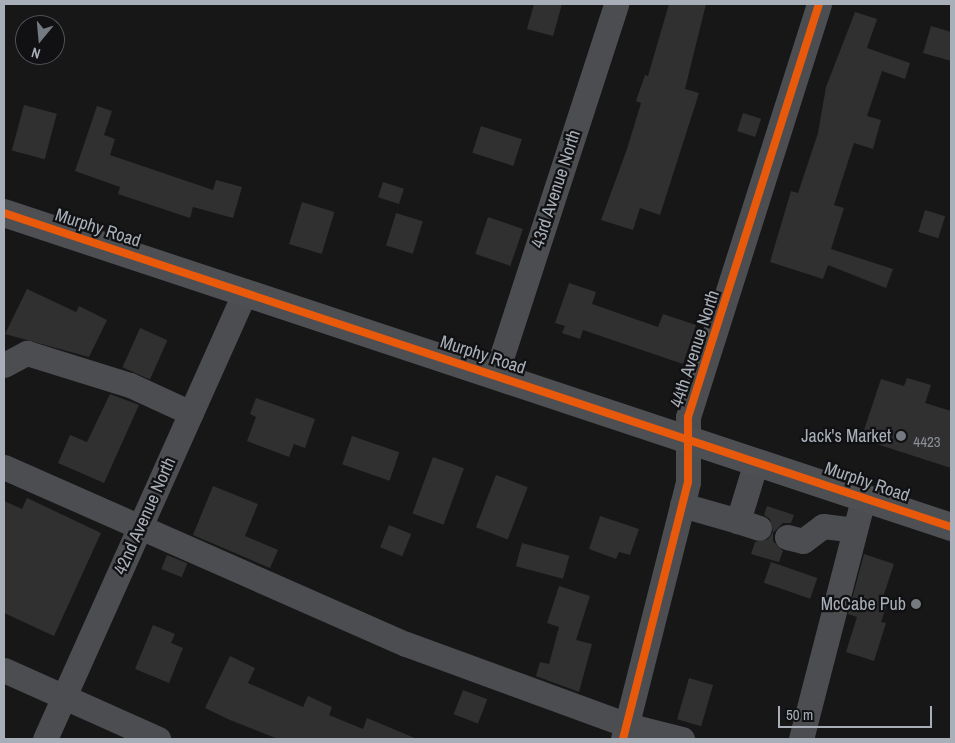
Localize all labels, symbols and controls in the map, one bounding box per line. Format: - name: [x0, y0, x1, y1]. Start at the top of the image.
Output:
- north arrow: [15, 15, 65, 65]
- text: N: [29, 44, 43, 63]
- street label: 43rd Avenue North: [527, 127, 585, 251]
- street label: Murphy Road: [53, 204, 143, 252]
- street label: 44th Avenue North: [666, 287, 724, 411]
- street label: Murphy Road: [438, 331, 528, 379]
- place label: Jack's Market: [801, 425, 891, 447]
- marker: Jack's Market: [895, 430, 907, 442]
- house number: 4423: [913, 433, 941, 451]
- street label: 42nd Avenue North: [109, 454, 181, 578]
- street label: Murphy Road: [822, 457, 912, 507]
- place label: McCabe Pub: [821, 593, 906, 615]
- marker: McCabe Pub: [910, 598, 922, 610]
- scale bar: [780, 696, 934, 728]
- text: 50 m: [786, 704, 813, 725]

